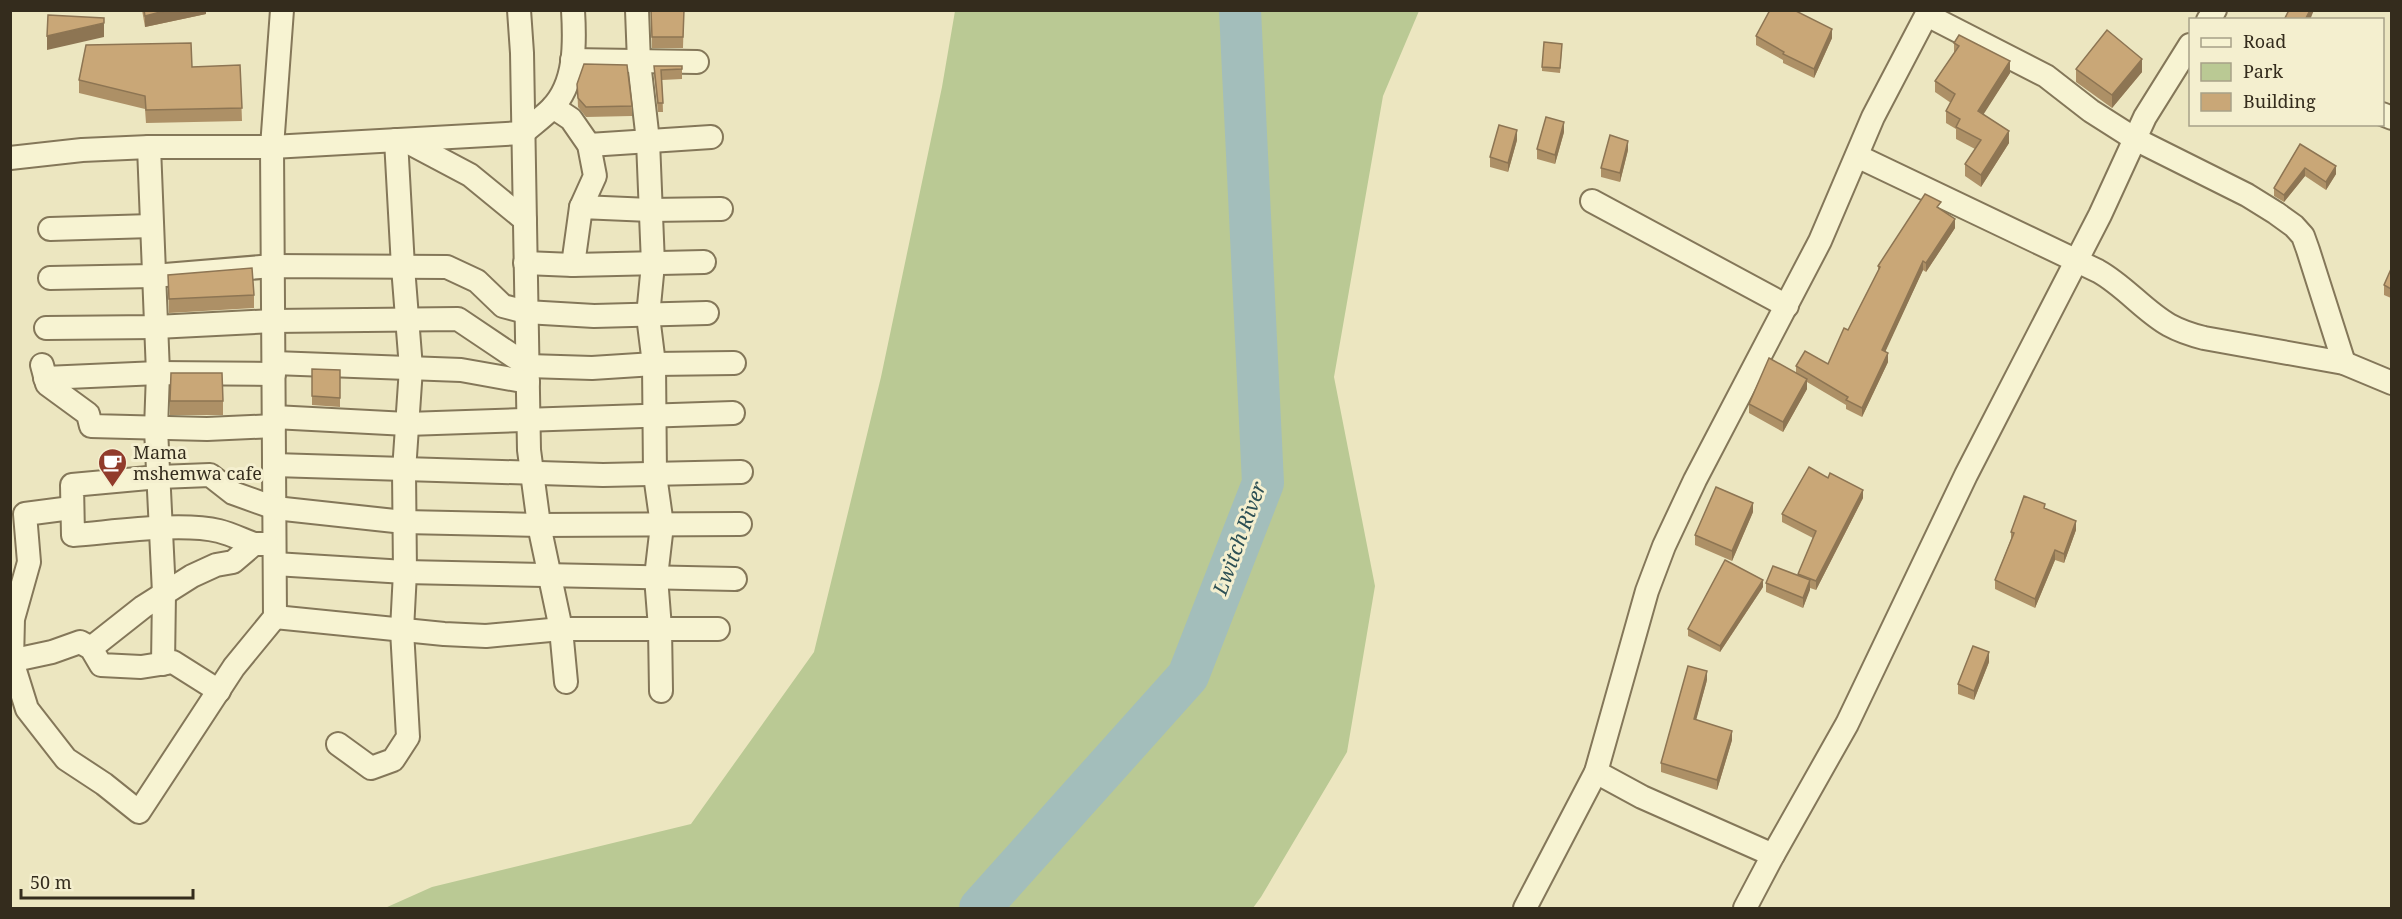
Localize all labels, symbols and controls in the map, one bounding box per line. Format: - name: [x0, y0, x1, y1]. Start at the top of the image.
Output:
- legend: [2189, 18, 2384, 126]
- text: Road: [2243, 29, 2286, 53]
- text: Park: [2243, 59, 2283, 83]
- text: Building: [2243, 89, 2316, 113]
- place label: Mama mshemwa cafe: [133, 440, 262, 485]
- cafe icon: Mama mshemwa cafe: [96, 446, 128, 488]
- water label: Lwitch River: [1206, 477, 1272, 599]
- scale bar: [21, 862, 194, 900]
- text: 50 m: [30, 870, 72, 894]

